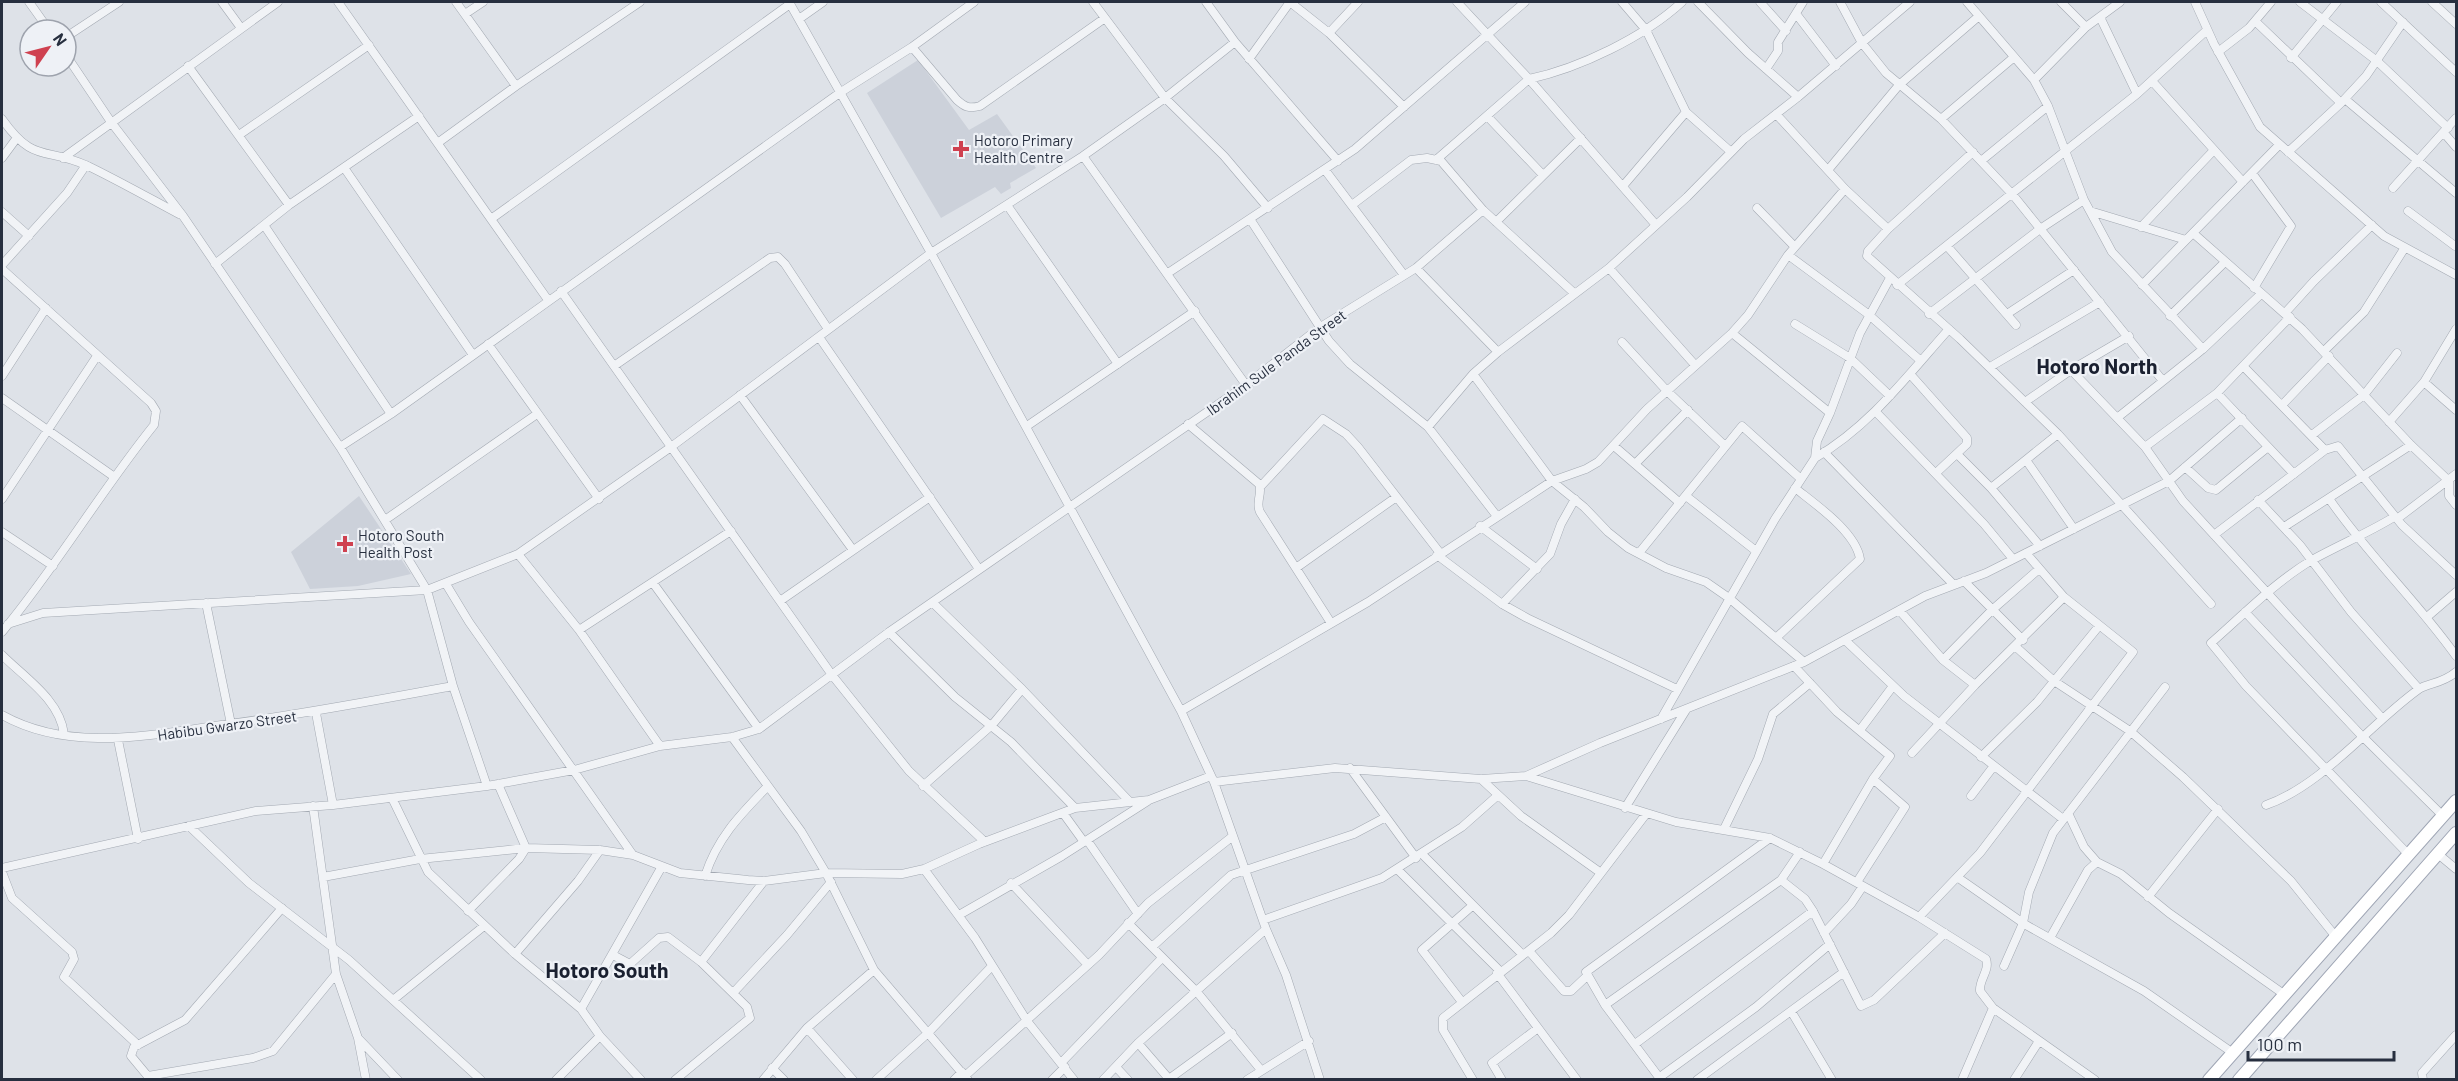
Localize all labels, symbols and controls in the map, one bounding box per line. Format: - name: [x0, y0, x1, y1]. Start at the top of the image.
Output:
- north arrow: [18, 18, 78, 78]
- text: N: [50, 29, 72, 49]
- place label: Hotoro Primary Health Centre: [974, 131, 1073, 166]
- marker: Hotoro Primary Health Centre: [952, 140, 970, 158]
- street label: Ibrahim Sule Panda Street: [1203, 305, 1349, 419]
- district label: Hotoro North: [2036, 353, 2158, 378]
- place label: Hotoro South Health Post: [358, 526, 444, 561]
- marker: Hotoro South Health Post: [336, 535, 354, 553]
- street label: Habibu Gwarzo Street: [156, 706, 298, 744]
- district label: Hotoro South: [546, 957, 668, 982]
- scale bar: [2248, 1024, 2394, 1062]
- text: 100 m: [2257, 1033, 2302, 1055]

